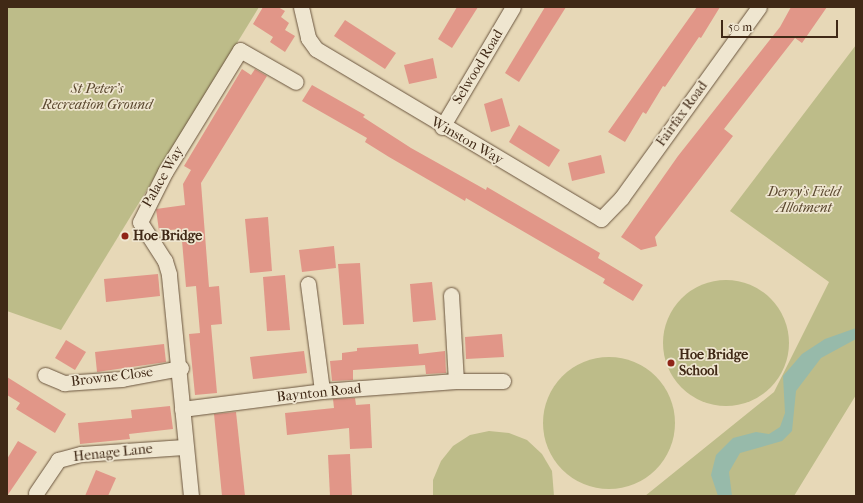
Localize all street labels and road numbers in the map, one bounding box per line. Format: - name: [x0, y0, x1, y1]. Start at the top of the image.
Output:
- street label: Selwood Road: [449, 27, 507, 107]
- street label: Fairfax Road: [653, 78, 711, 150]
- street label: Winston Way: [428, 114, 506, 168]
- street label: Palace Way: [139, 143, 187, 211]
- street label: Browne Close: [70, 364, 154, 390]
- street label: Baynton Road: [276, 380, 362, 406]
- street label: Henage Lane: [72, 440, 154, 466]

